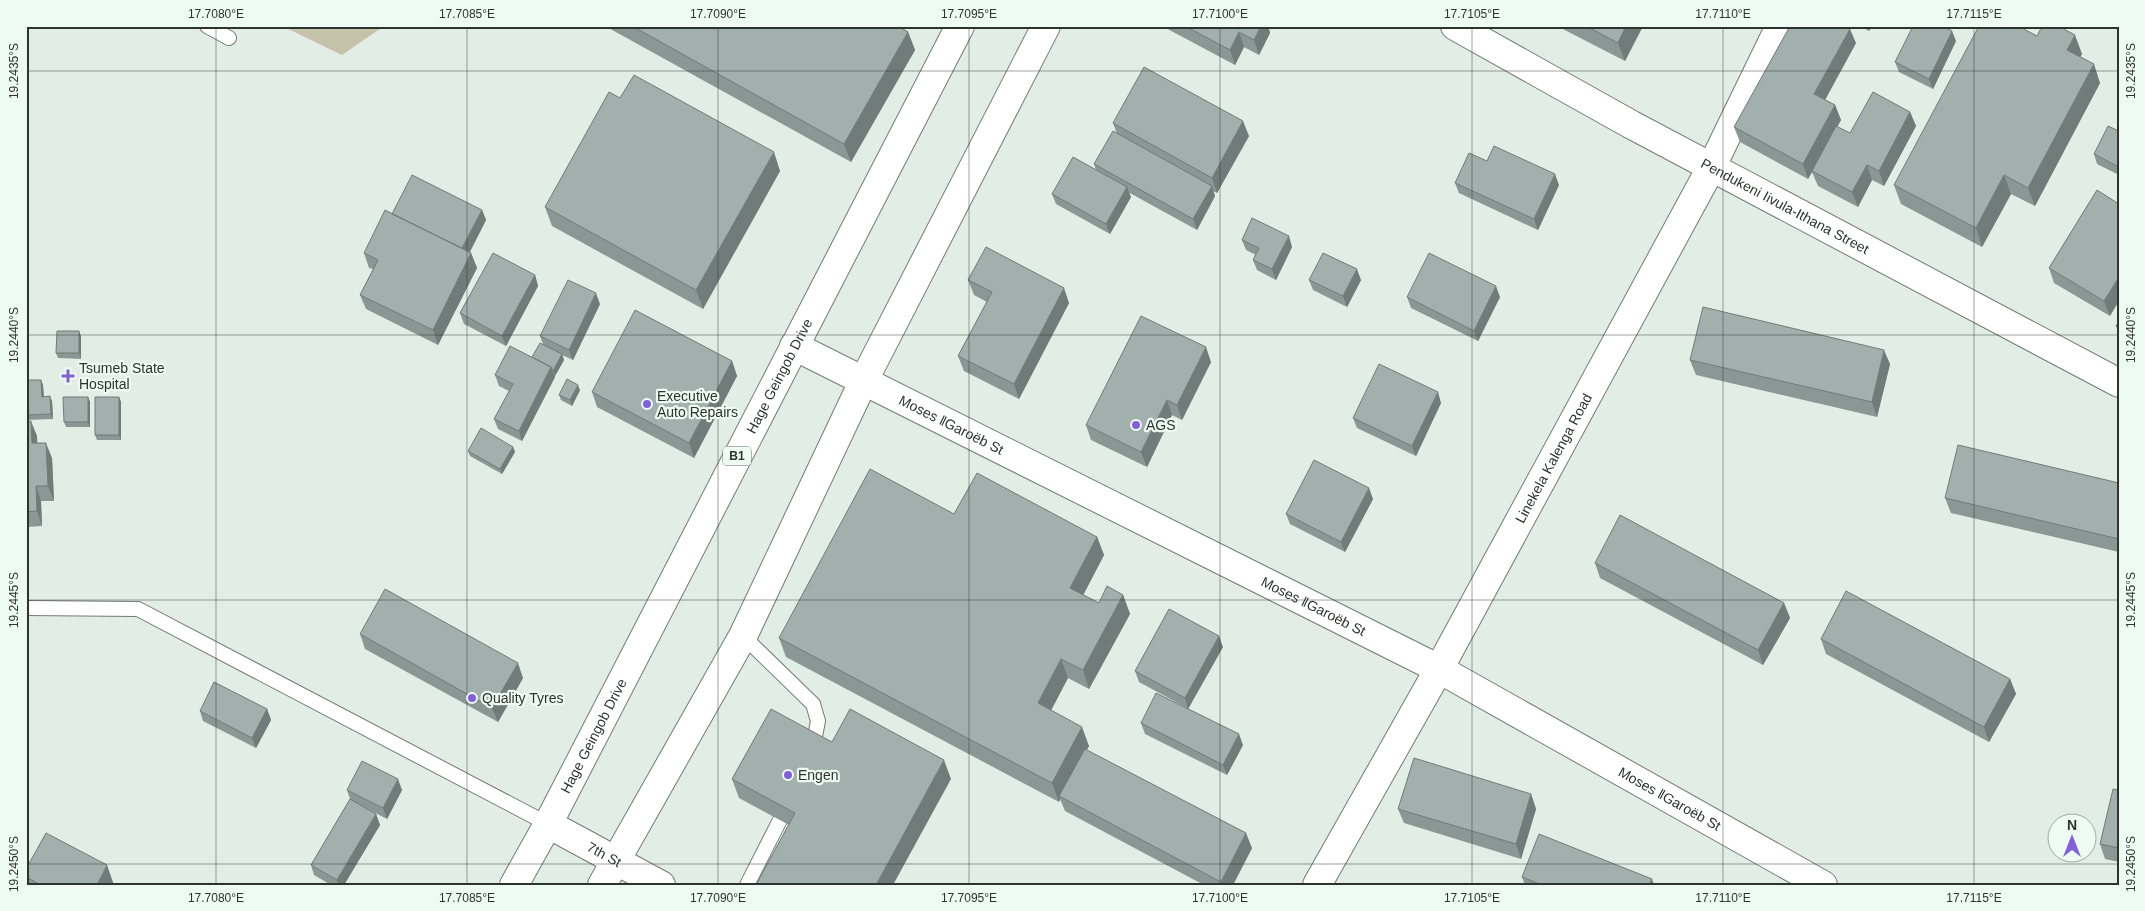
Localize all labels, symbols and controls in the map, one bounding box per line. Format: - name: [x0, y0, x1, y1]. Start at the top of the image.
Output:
- text: 17.7080°E: [188, 7, 244, 21]
- text: 17.7085°E: [439, 7, 495, 21]
- text: 17.7090°E: [690, 7, 746, 21]
- text: 17.7095°E: [941, 7, 997, 21]
- text: 17.7100°E: [1192, 7, 1248, 21]
- text: 17.7105°E: [1444, 7, 1500, 21]
- text: 17.7110°E: [1695, 7, 1751, 21]
- text: 17.7115°E: [1946, 7, 2002, 21]
- text: 19.2435°S: [7, 43, 21, 99]
- text: 19.2435°S: [2124, 43, 2138, 99]
- street label: Pendukeni Iivula-Ithana Street: [1698, 155, 1872, 257]
- text: 19.2440°S: [7, 307, 21, 363]
- text: 19.2440°S: [2124, 307, 2138, 363]
- street label: Hage Geingob Drive: [743, 316, 816, 436]
- place label: Tsumeb State Hospital: [79, 360, 165, 392]
- marker: Tsumeb State Hospital: [61, 369, 75, 383]
- place label: Executive Auto Repairs: [657, 388, 738, 420]
- street label: Linekela Kalenga Road: [1512, 391, 1595, 526]
- street label: Moses ǁGaroëb St: [896, 392, 1006, 458]
- marker: Executive Auto Repairs: [641, 398, 653, 410]
- place label: AGS: [1146, 417, 1176, 433]
- marker: AGS: [1130, 419, 1142, 431]
- road number: B1: [723, 446, 751, 466]
- text: 19.2445°S: [7, 572, 21, 628]
- text: 19.2445°S: [2124, 572, 2138, 628]
- street label: Moses ǁGaroëb St: [1259, 573, 1369, 639]
- street label: Hage Geingob Drive: [557, 676, 630, 796]
- place label: Quality Tyres: [482, 690, 563, 706]
- marker: Quality Tyres: [466, 692, 478, 704]
- street label: Moses ǁGaroëb St: [1616, 764, 1724, 834]
- place label: Engen: [798, 767, 838, 783]
- marker: Engen: [782, 769, 794, 781]
- north arrow: [2048, 814, 2098, 864]
- text: N: [2067, 817, 2077, 833]
- text: 19.2450°S: [7, 836, 21, 892]
- text: 19.2450°S: [2124, 836, 2138, 892]
- street label: 7th St: [584, 839, 624, 870]
- text: 17.7080°E: [188, 891, 244, 905]
- text: 17.7085°E: [439, 891, 495, 905]
- text: 17.7090°E: [690, 891, 746, 905]
- text: 17.7095°E: [941, 891, 997, 905]
- text: 17.7100°E: [1192, 891, 1248, 905]
- text: 17.7105°E: [1444, 891, 1500, 905]
- text: 17.7110°E: [1695, 891, 1751, 905]
- text: 17.7115°E: [1946, 891, 2002, 905]

